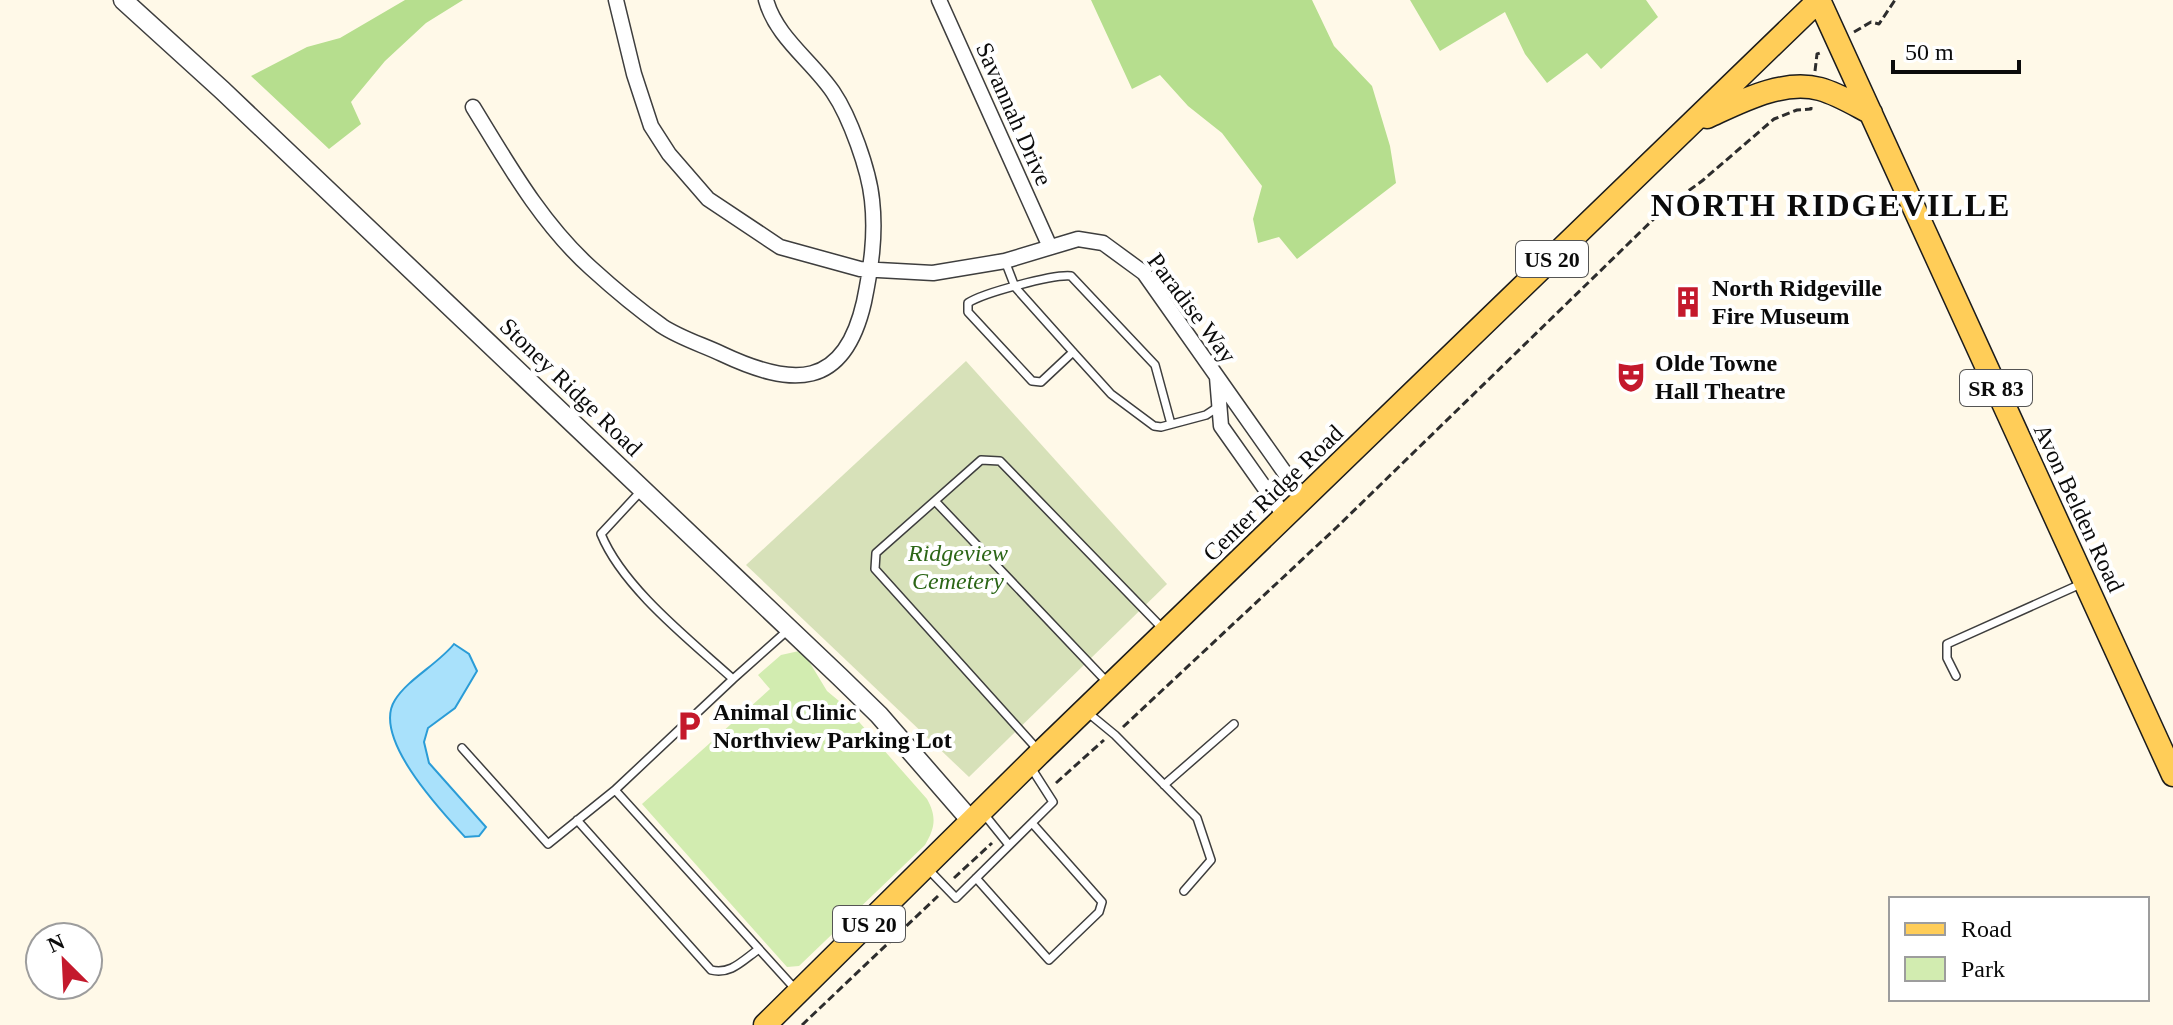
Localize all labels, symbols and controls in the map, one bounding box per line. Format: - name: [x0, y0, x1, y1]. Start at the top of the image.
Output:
- scale bar: [1893, 24, 2019, 74]
- street label: Savannah Drive: [971, 38, 1057, 190]
- text: 50 m: [1905, 39, 1954, 65]
- district label: NORTH RIDGEVILLE: [1651, 187, 2011, 223]
- road number: US 20: [1516, 241, 1588, 277]
- street label: Paradise Way: [1142, 248, 1242, 368]
- place label: North Ridgeville Fire Museum: [1712, 275, 1882, 329]
- building icon: North Ridgeville Fire Museum: [1671, 285, 1705, 319]
- street label: Stoney Ridge Road: [495, 313, 647, 461]
- place label: Olde Towne Hall Theatre: [1655, 350, 1786, 404]
- theatre icon: Olde Towne Hall Theatre: [1614, 360, 1648, 394]
- road number: SR 83: [1960, 370, 2032, 406]
- street label: Center Ridge Road: [1198, 420, 1348, 566]
- street label: Avon Belden Road: [2029, 420, 2129, 596]
- park label: Ridgeview Cemetery: [907, 540, 1008, 594]
- place label: Animal Clinic Northview Parking Lot: [713, 699, 952, 753]
- parking icon: Animal Clinic Northview Parking Lot: [672, 709, 706, 743]
- legend: [1889, 897, 2149, 1001]
- road number: US 20: [833, 906, 905, 942]
- text: Road: [1961, 916, 2012, 942]
- north arrow: [24, 921, 104, 1001]
- text: N: [44, 928, 69, 958]
- text: Park: [1961, 956, 2005, 982]

